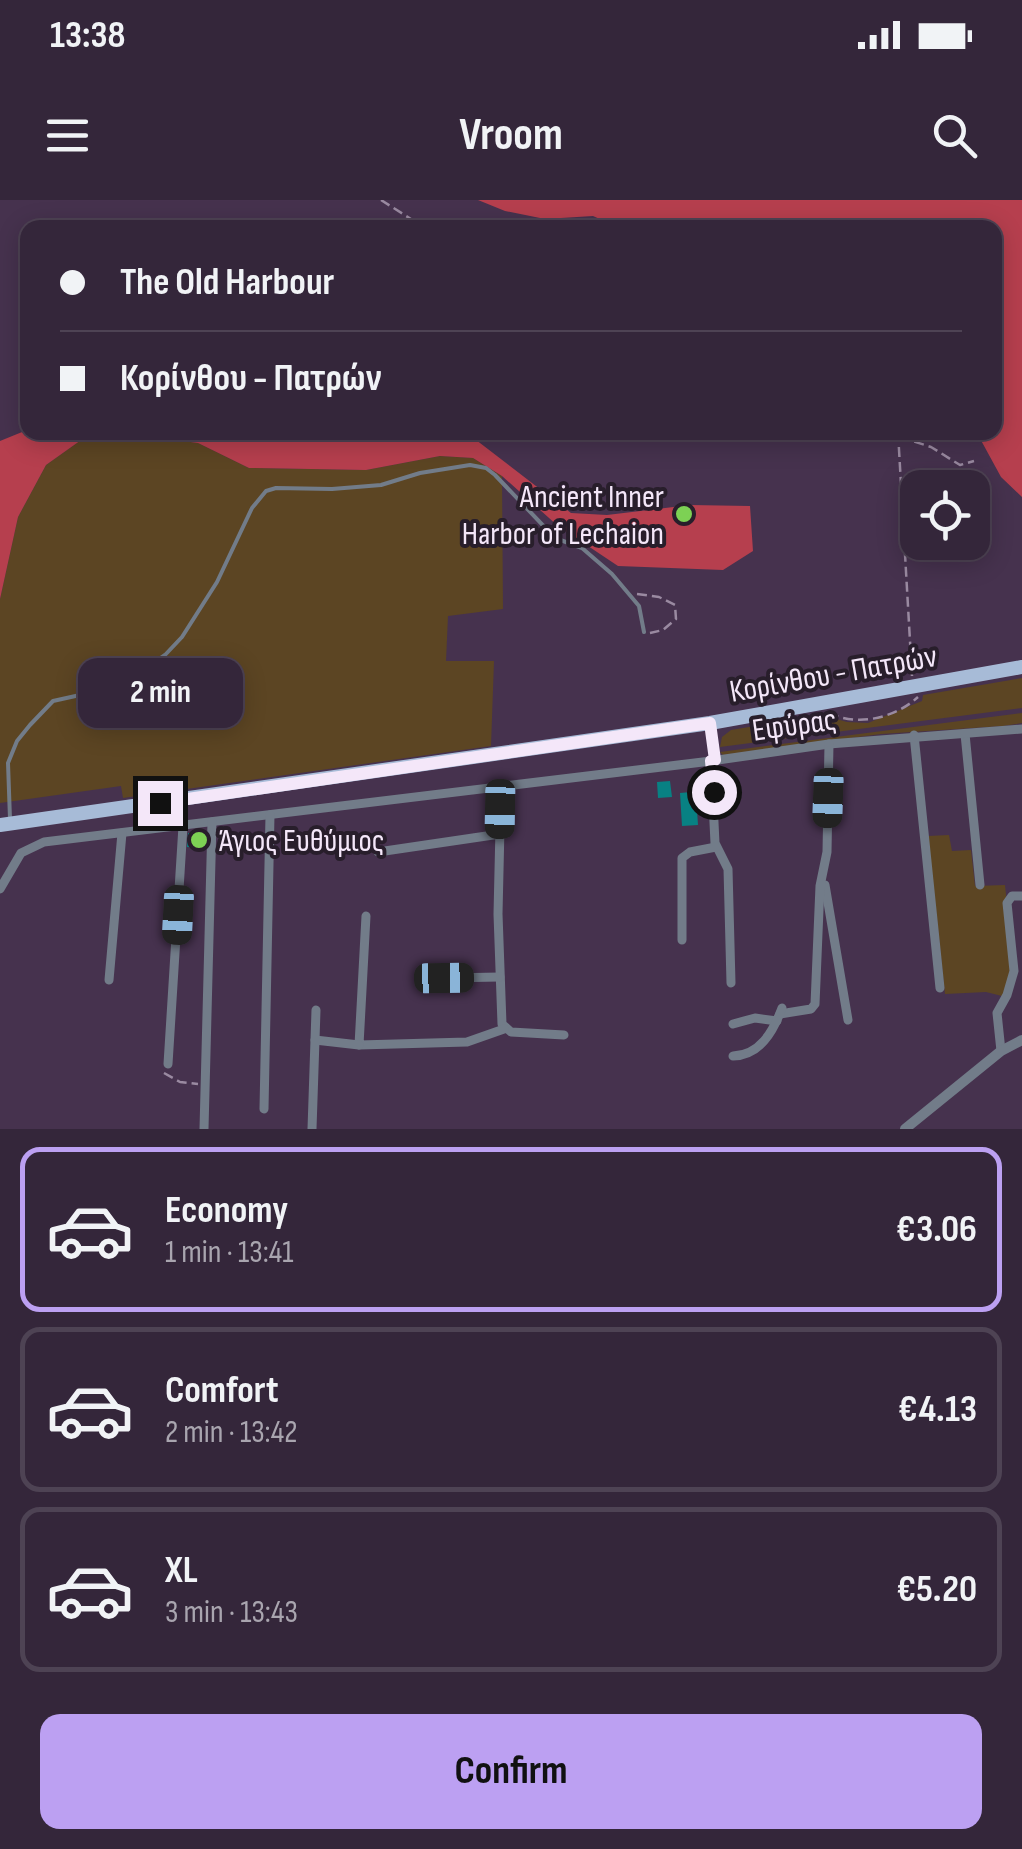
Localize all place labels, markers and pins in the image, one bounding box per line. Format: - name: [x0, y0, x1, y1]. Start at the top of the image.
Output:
- place label: Ancient Inner Harbor of Lechaion: [462, 478, 664, 554]
- marker: Ancient Inner Harbor of Lechaion: [673, 503, 695, 525]
- place label: Άγιος Ευθύμιος: [219, 822, 384, 861]
- marker: Άγιος Ευθύμιος: [188, 829, 210, 851]

